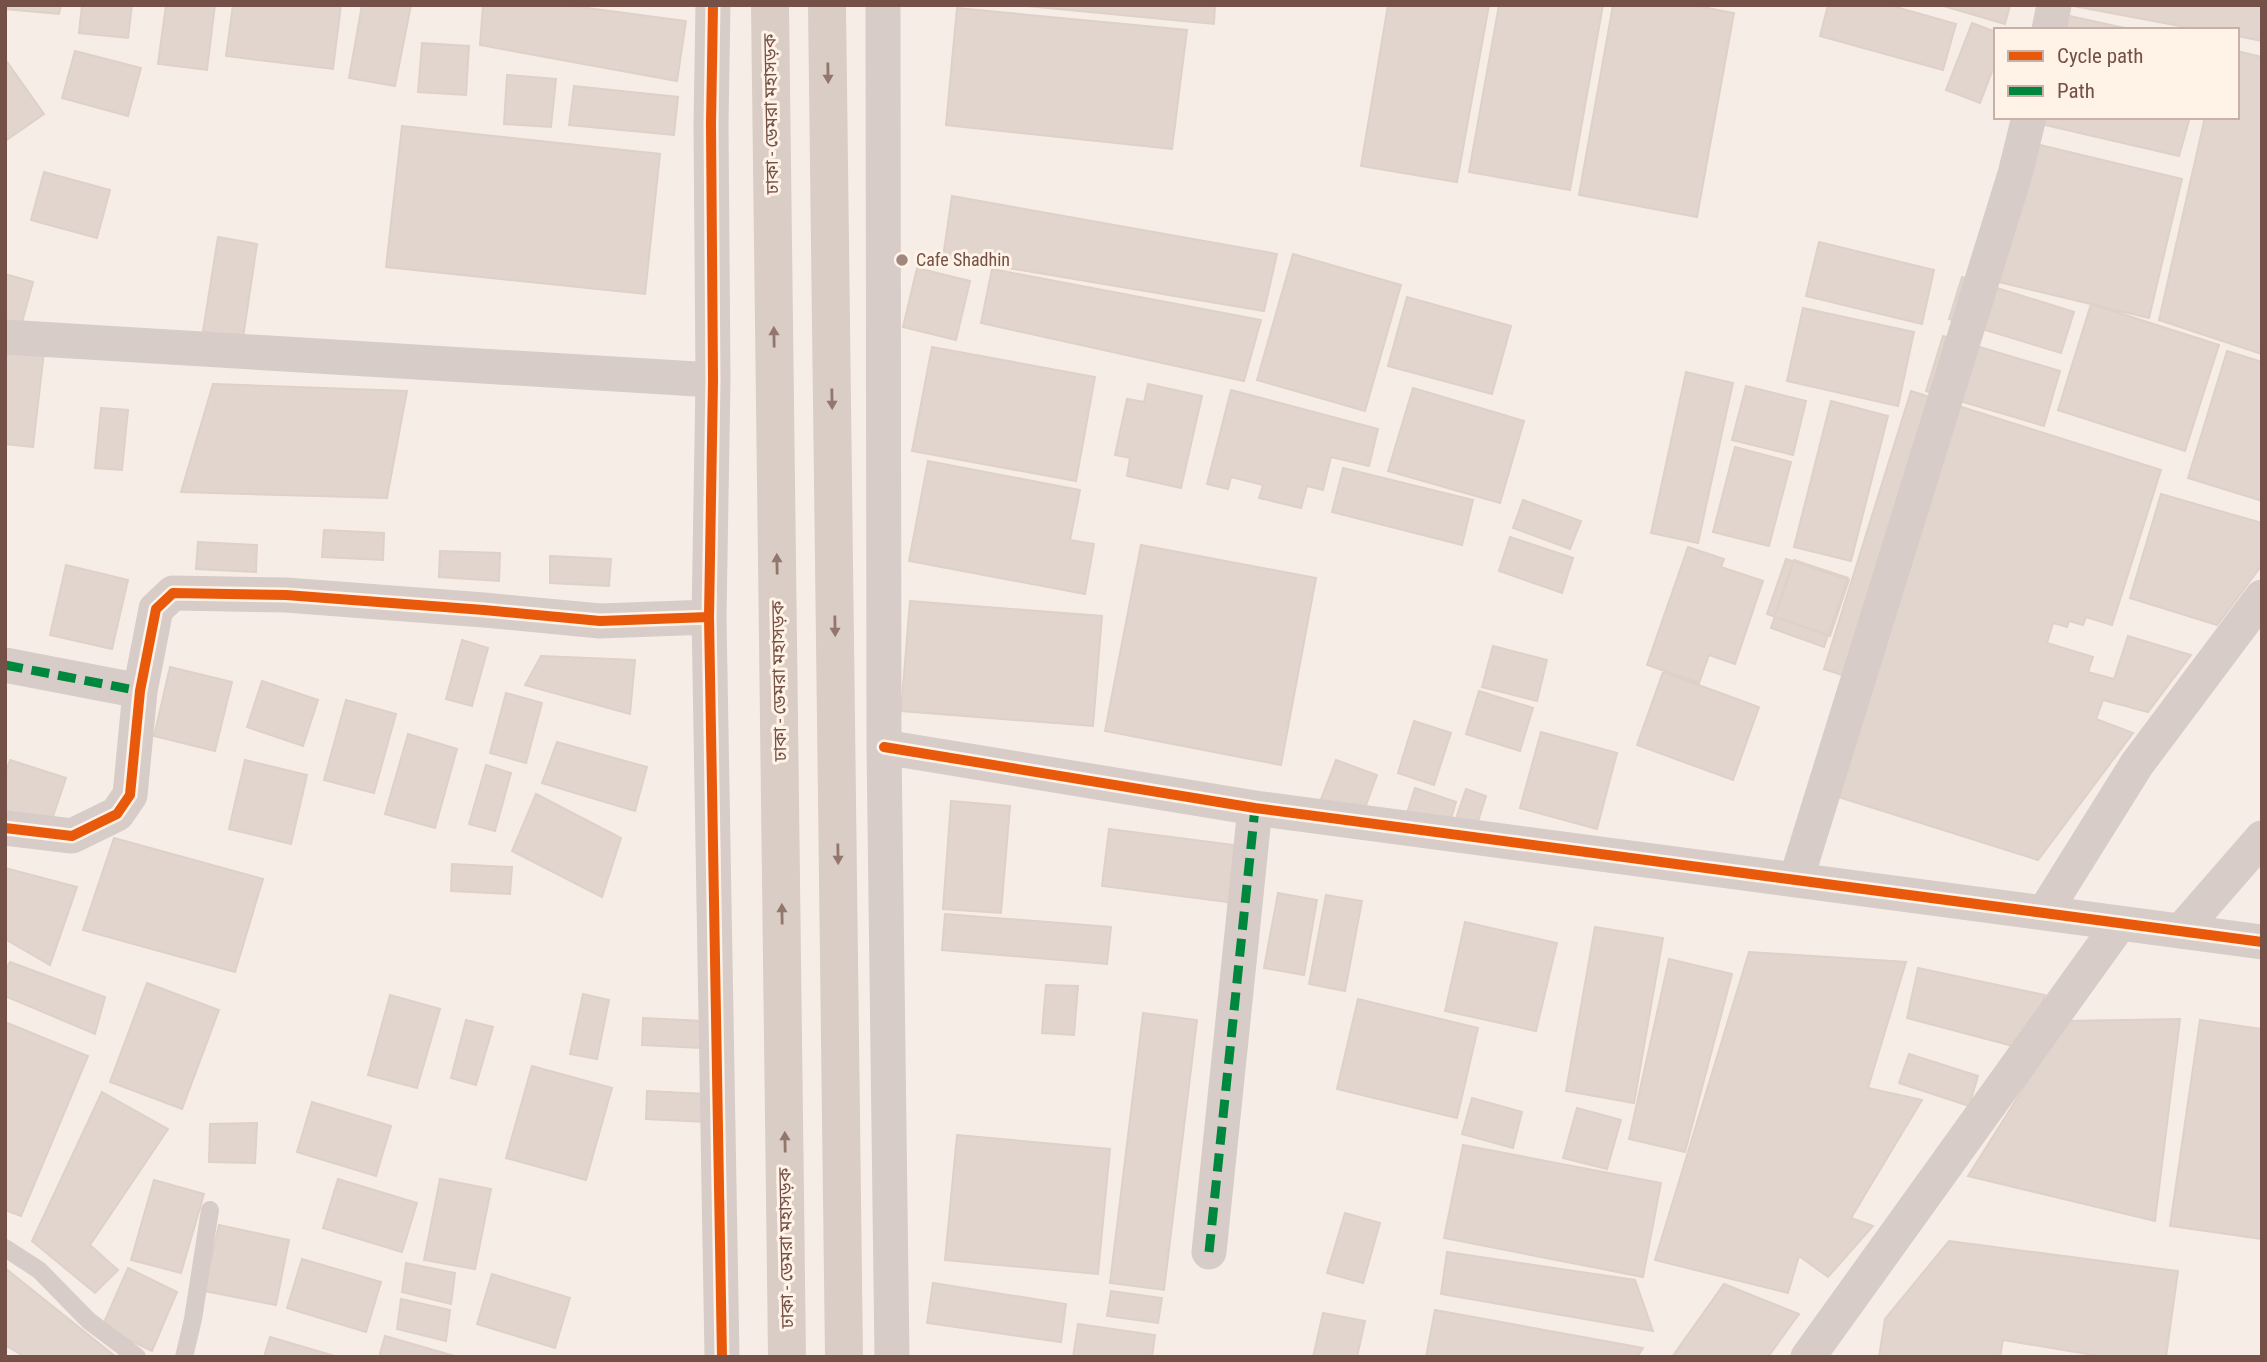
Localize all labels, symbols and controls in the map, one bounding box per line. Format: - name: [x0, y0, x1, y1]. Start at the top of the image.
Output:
- legend: [1994, 28, 2239, 119]
- street label: ঢাকা - ডেমরা মহাসড়ক: [759, 33, 782, 195]
- text: Cycle path: [2057, 44, 2143, 68]
- one-way arrow: [822, 63, 834, 85]
- text: Path: [2057, 79, 2095, 103]
- place label: Cafe Shadhin: [916, 249, 1010, 270]
- marker: Cafe Shadhin: [894, 252, 910, 268]
- one-way arrow: [768, 325, 780, 347]
- one-way arrow: [826, 388, 838, 410]
- one-way arrow: [771, 553, 783, 575]
- street label: ঢাকা - ডেমরা মহাসড়ক: [767, 600, 790, 762]
- one-way arrow: [829, 616, 841, 638]
- one-way arrow: [832, 843, 844, 865]
- one-way arrow: [776, 903, 787, 925]
- one-way arrow: [779, 1130, 790, 1152]
- street label: ঢাকা - ডেমরা মহাসড়ক: [774, 1167, 797, 1329]

